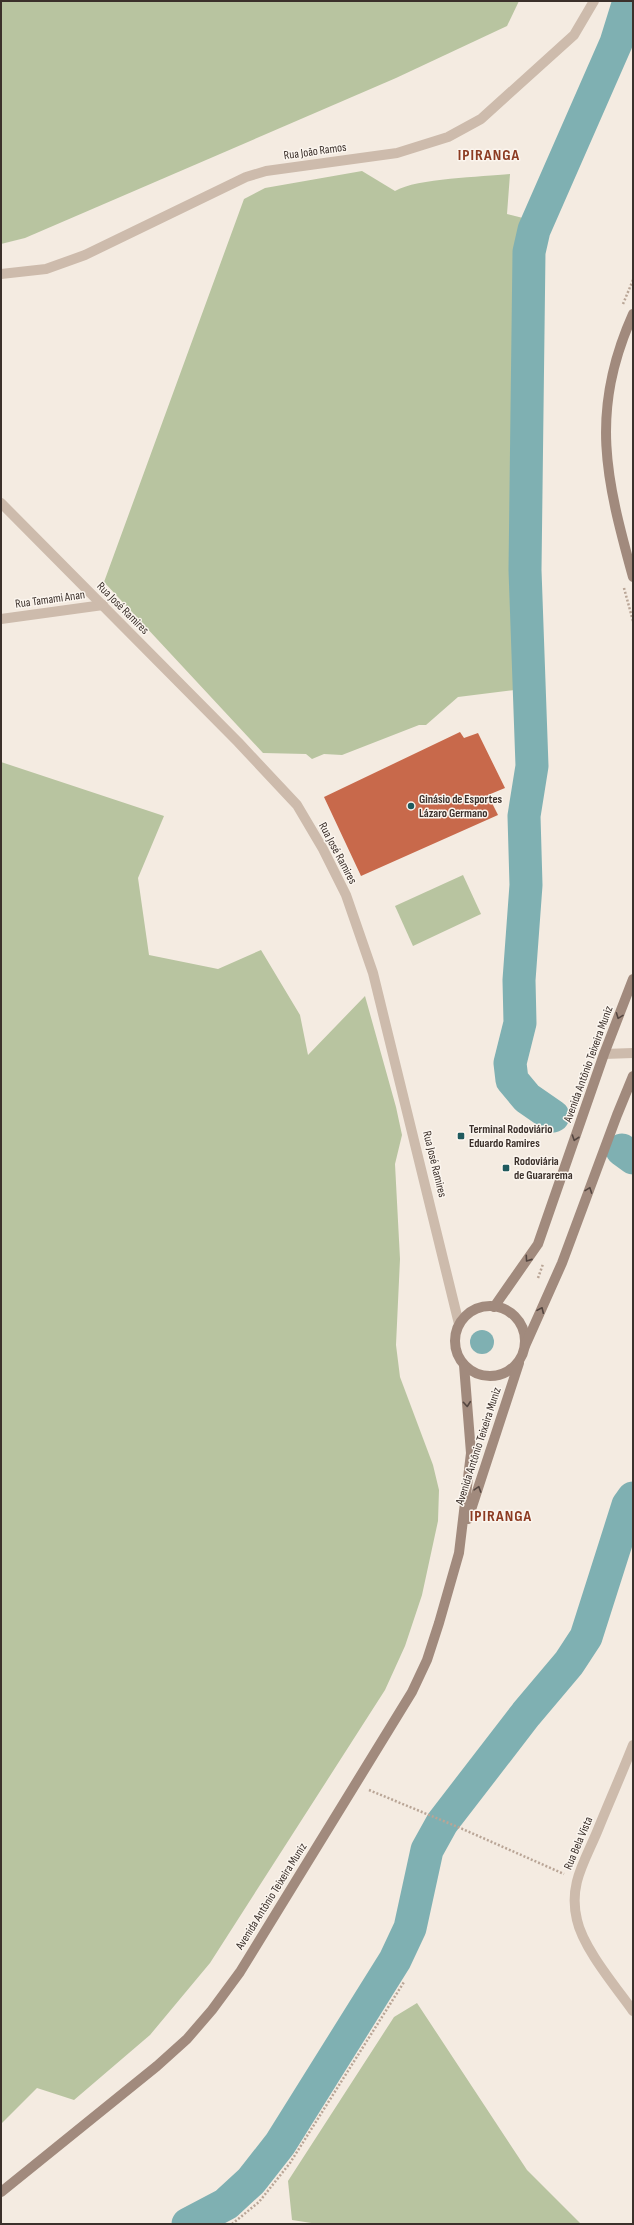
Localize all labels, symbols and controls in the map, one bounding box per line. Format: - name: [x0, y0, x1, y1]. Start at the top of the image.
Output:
- street label: Rua João Ramos: [283, 140, 347, 163]
- district label: IPIRANGA: [458, 146, 520, 165]
- street label: Rua José Ramires: [93, 579, 152, 638]
- street label: Rua Tamami Anan: [14, 587, 86, 612]
- place label: Ginásio de Esportes Lázaro Germano: [419, 792, 503, 821]
- marker: Ginásio de Esportes Lázaro Germano: [406, 801, 416, 811]
- street label: Rua José Ramires: [315, 820, 360, 887]
- street label: Avenida Antônio Teixeira Muniz: [560, 1003, 617, 1125]
- one-way arrow: [615, 1012, 623, 1019]
- place label: Terminal Rodoviário Eduardo Ramires: [469, 1122, 552, 1151]
- street label: Rua José Ramires: [419, 1129, 450, 1199]
- marker: Terminal Rodoviário Eduardo Ramires: [456, 1131, 466, 1141]
- one-way arrow: [571, 1134, 579, 1141]
- place label: Rodoviária de Guararema: [514, 1154, 573, 1183]
- marker: Rodoviária de Guararema: [501, 1163, 511, 1173]
- one-way arrow: [585, 1186, 593, 1193]
- one-way arrow: [526, 1254, 533, 1261]
- one-way arrow: [536, 1307, 544, 1315]
- street label: Avenida Antônio Teixeira Muniz: [452, 1385, 505, 1508]
- one-way arrow: [462, 1401, 471, 1407]
- one-way arrow: [473, 1486, 481, 1493]
- district label: IPIRANGA: [470, 1507, 532, 1526]
- street label: Rua Bela Vista: [561, 1814, 596, 1872]
- street label: Avenida Antônio Teixeira Muniz: [232, 1840, 311, 1953]

